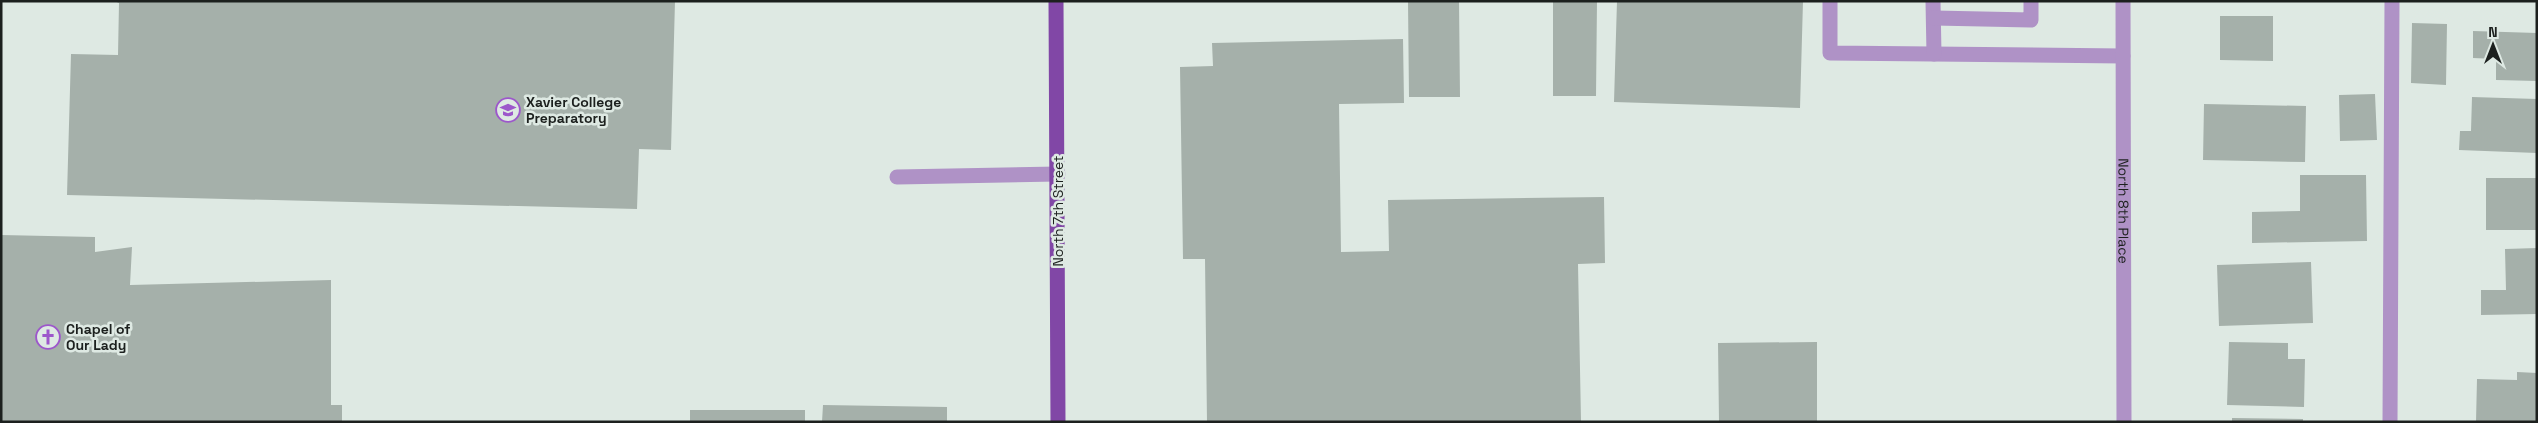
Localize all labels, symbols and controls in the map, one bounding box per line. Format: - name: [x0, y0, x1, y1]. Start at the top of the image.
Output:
- north arrow: [2468, 20, 2518, 70]
- text: N: [2488, 23, 2498, 41]
- place label: Xavier College Preparatory: [526, 93, 621, 127]
- school or university icon: Xavier College Preparatory: [495, 97, 521, 123]
- street label: North 7th Street: [1049, 155, 1067, 267]
- street label: North 8th Place: [2114, 158, 2133, 264]
- place label: Chapel of Our Lady: [66, 320, 130, 354]
- church icon: Chapel of Our Lady: [35, 324, 61, 350]

